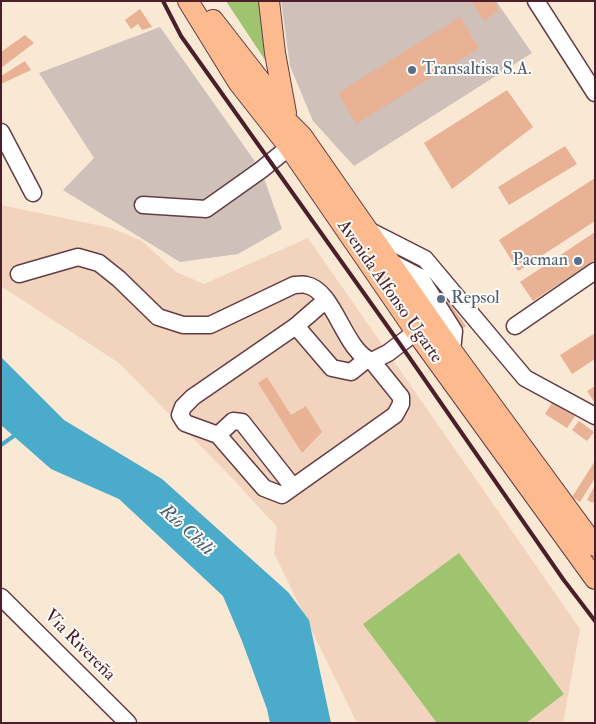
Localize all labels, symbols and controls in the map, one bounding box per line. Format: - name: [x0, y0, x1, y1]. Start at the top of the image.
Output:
- place label: Transaltisa S.A.: [422, 59, 532, 81]
- marker: Transaltisa S.A.: [406, 64, 418, 76]
- street label: Avenida Alfonso Ugarte: [332, 216, 446, 368]
- place label: Pacman: [513, 250, 568, 272]
- marker: Pacman: [572, 255, 584, 267]
- place label: Repsol: [451, 288, 500, 310]
- marker: Repsol: [435, 293, 447, 305]
- water label: Río Chili: [154, 501, 218, 561]
- street label: Via Rivereña: [39, 606, 119, 686]

